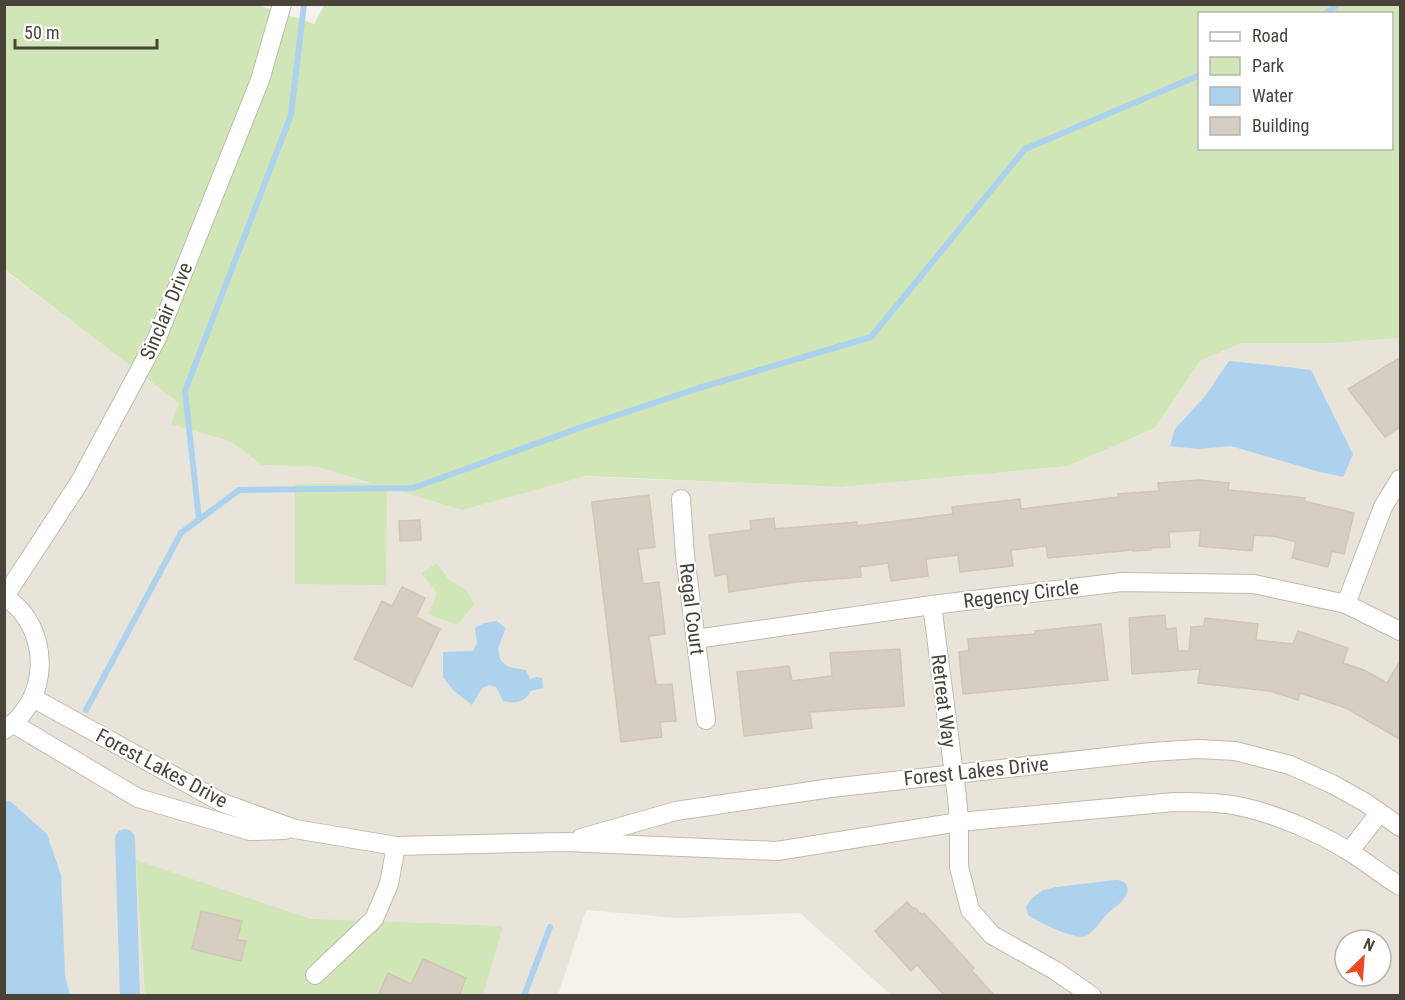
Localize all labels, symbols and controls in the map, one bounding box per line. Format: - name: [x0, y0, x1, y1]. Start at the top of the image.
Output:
- scale bar: [15, 12, 158, 50]
- legend: [1198, 12, 1393, 150]
- text: 50 m: [24, 22, 59, 43]
- text: Road: [1252, 25, 1288, 46]
- text: Park: [1252, 55, 1284, 76]
- text: Water: [1252, 85, 1294, 106]
- text: Building: [1252, 115, 1309, 136]
- street label: Sinclair Drive: [135, 259, 197, 363]
- street label: Regal Court: [674, 562, 710, 656]
- street label: Regency Circle: [962, 575, 1080, 613]
- street label: Retreat Way: [926, 653, 962, 749]
- street label: Forest Lakes Drive: [92, 723, 232, 813]
- street label: Forest Lakes Drive: [903, 751, 1049, 791]
- north arrow: [1333, 928, 1393, 988]
- text: N: [1361, 934, 1378, 956]

